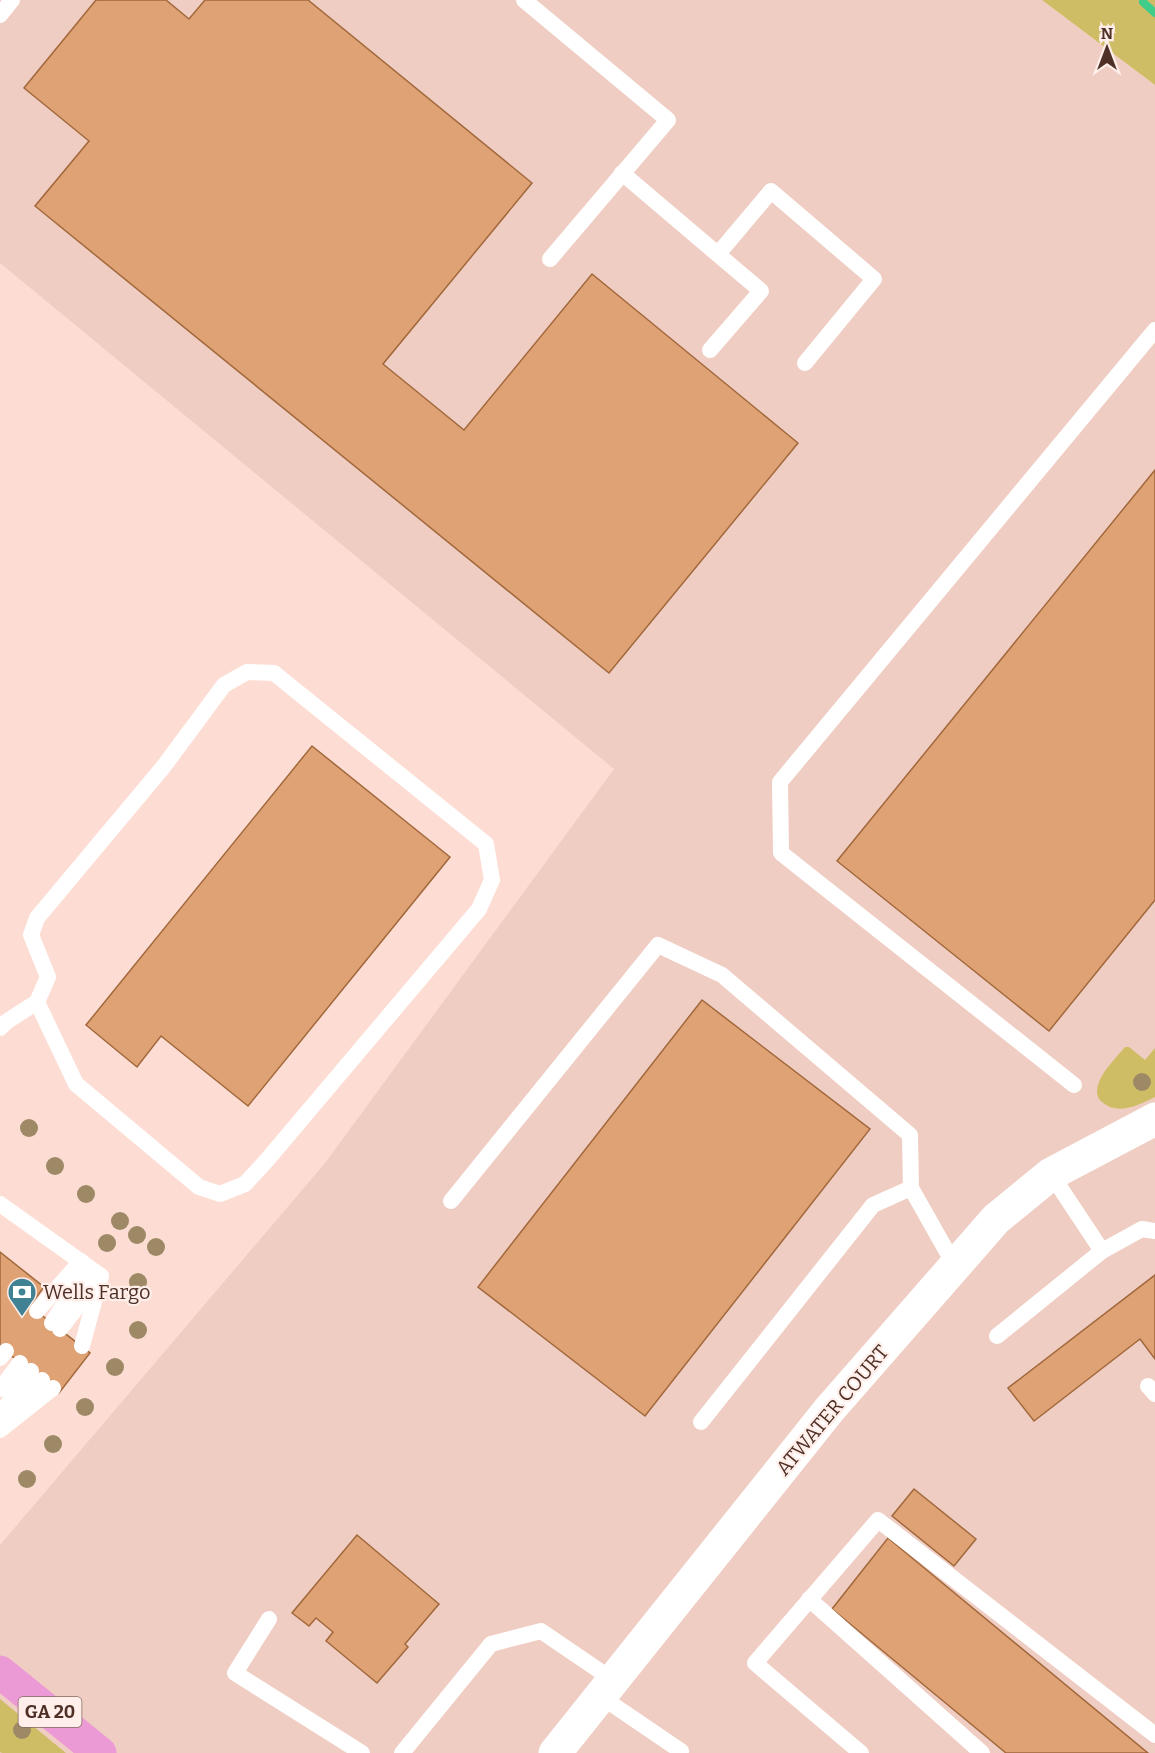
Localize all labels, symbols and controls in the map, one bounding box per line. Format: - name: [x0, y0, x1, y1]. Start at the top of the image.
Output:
- north arrow: [1077, 18, 1137, 78]
- text: N: [1101, 24, 1113, 43]
- bank icon: Wells Fargo: [6, 1276, 38, 1318]
- place label: Wells Fargo: [43, 1280, 150, 1304]
- street label: ATWATER COURT: [771, 1340, 894, 1480]
- road number: GA 20: [19, 1697, 82, 1727]

